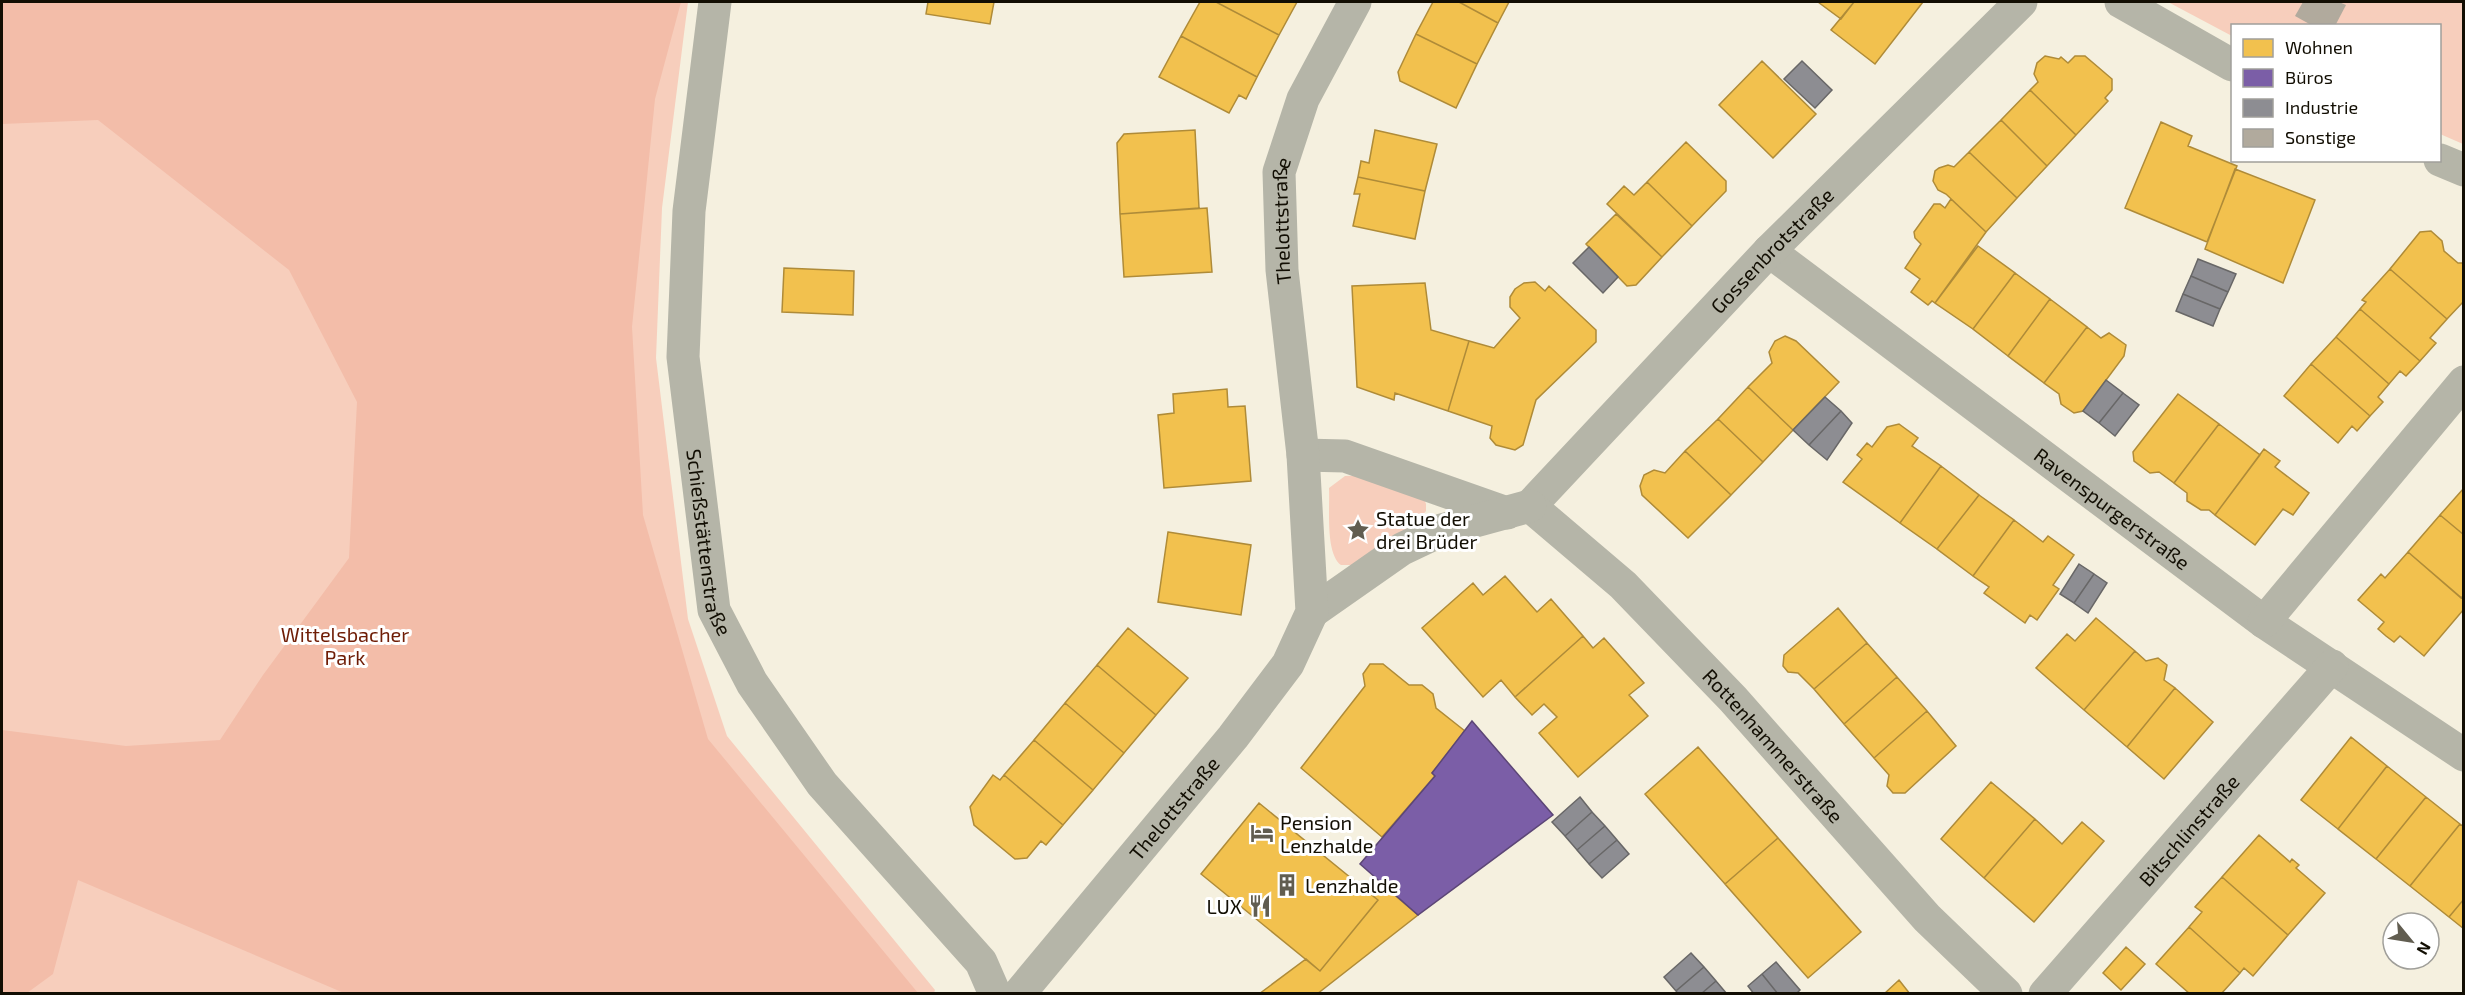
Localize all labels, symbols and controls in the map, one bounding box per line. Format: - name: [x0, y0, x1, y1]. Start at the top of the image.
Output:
- legend: [2231, 24, 2441, 162]
- text: Wohnen: [2285, 36, 2353, 58]
- text: Büros: [2285, 66, 2333, 88]
- text: Industrie: [2285, 96, 2358, 118]
- text: Sonstige: [2285, 126, 2356, 148]
- street label: Thelottstraße: [1267, 154, 1296, 286]
- street label: Gossenbrotstraße: [1705, 182, 1838, 318]
- street label: Ravenspurgerstraße: [2030, 442, 2195, 574]
- street label: Schießstättenstraße: [682, 447, 737, 640]
- place label: Statue der drei Brüder: [1376, 506, 1477, 553]
- place icon: Statue der drei Brüder: [1345, 517, 1371, 543]
- park label: Wittelsbacher Park: [281, 622, 409, 669]
- street label: Rottenhammerstraße: [1698, 663, 1849, 827]
- street label: Thelottstraße: [1124, 751, 1224, 865]
- street label: Bitschlinstraße: [2133, 769, 2244, 891]
- place label: Pension Lenzhalde: [1280, 810, 1374, 857]
- hotel icon: Pension Lenzhalde: [1249, 820, 1275, 846]
- building icon: Lenzhalde: [1274, 872, 1300, 898]
- place label: Lenzhalde: [1305, 873, 1399, 897]
- restaurant icon: LUX: [1247, 893, 1273, 919]
- place label: LUX: [1207, 894, 1242, 918]
- north arrow: [2381, 911, 2441, 971]
- text: N: [2413, 939, 2436, 959]

